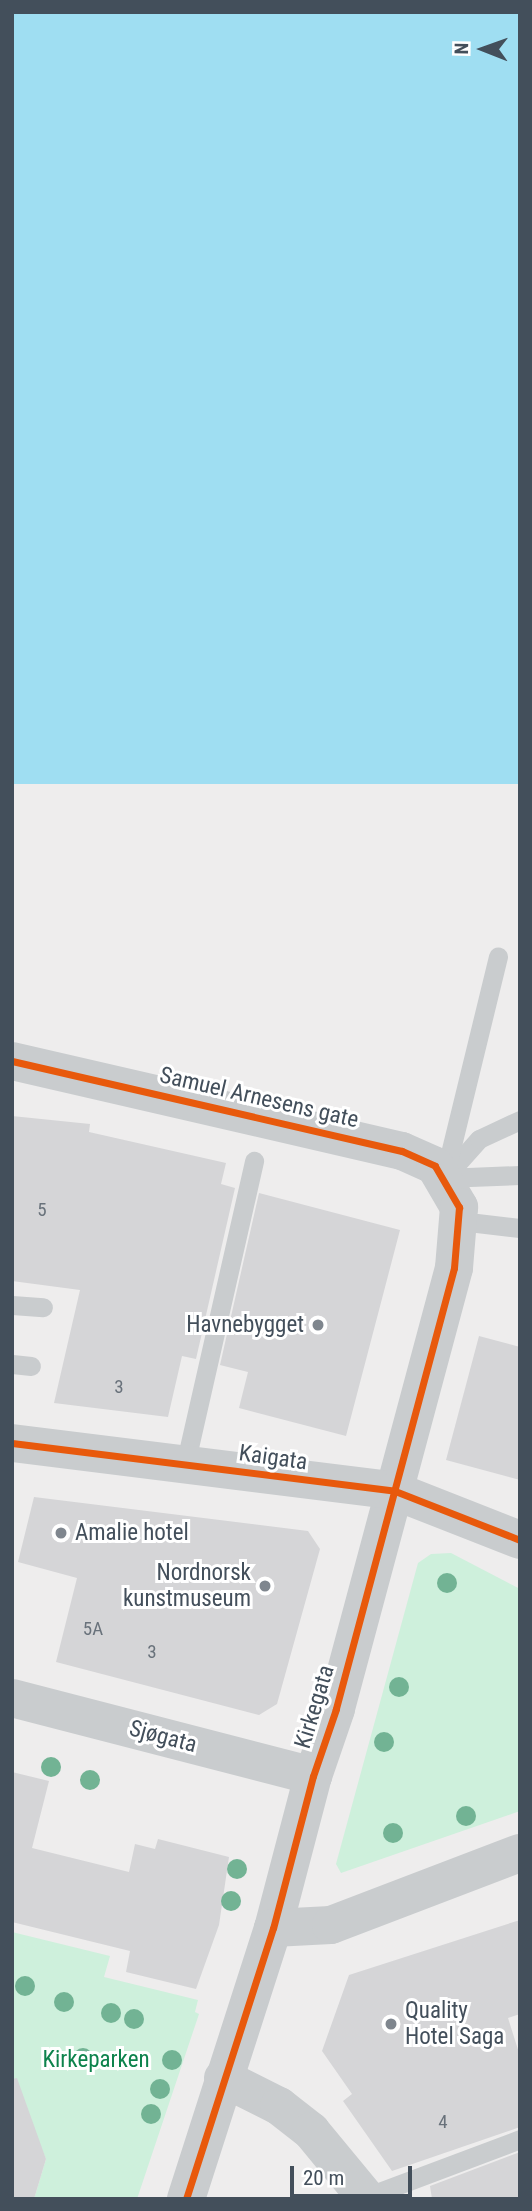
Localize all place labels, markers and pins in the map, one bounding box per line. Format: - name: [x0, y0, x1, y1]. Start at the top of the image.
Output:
- place label: Havnebygget: [186, 1311, 304, 1339]
- marker: Havnebygget: [310, 1317, 326, 1333]
- place label: Amalie hotel: [75, 1519, 189, 1547]
- marker: Amalie hotel: [53, 1525, 69, 1541]
- place label: Nordnorsk kunstmuseum: [123, 1559, 251, 1613]
- marker: Nordnorsk kunstmuseum: [257, 1578, 273, 1594]
- place label: Quality Hotel Saga: [405, 1997, 504, 2051]
- marker: Quality Hotel Saga: [383, 2016, 399, 2032]

